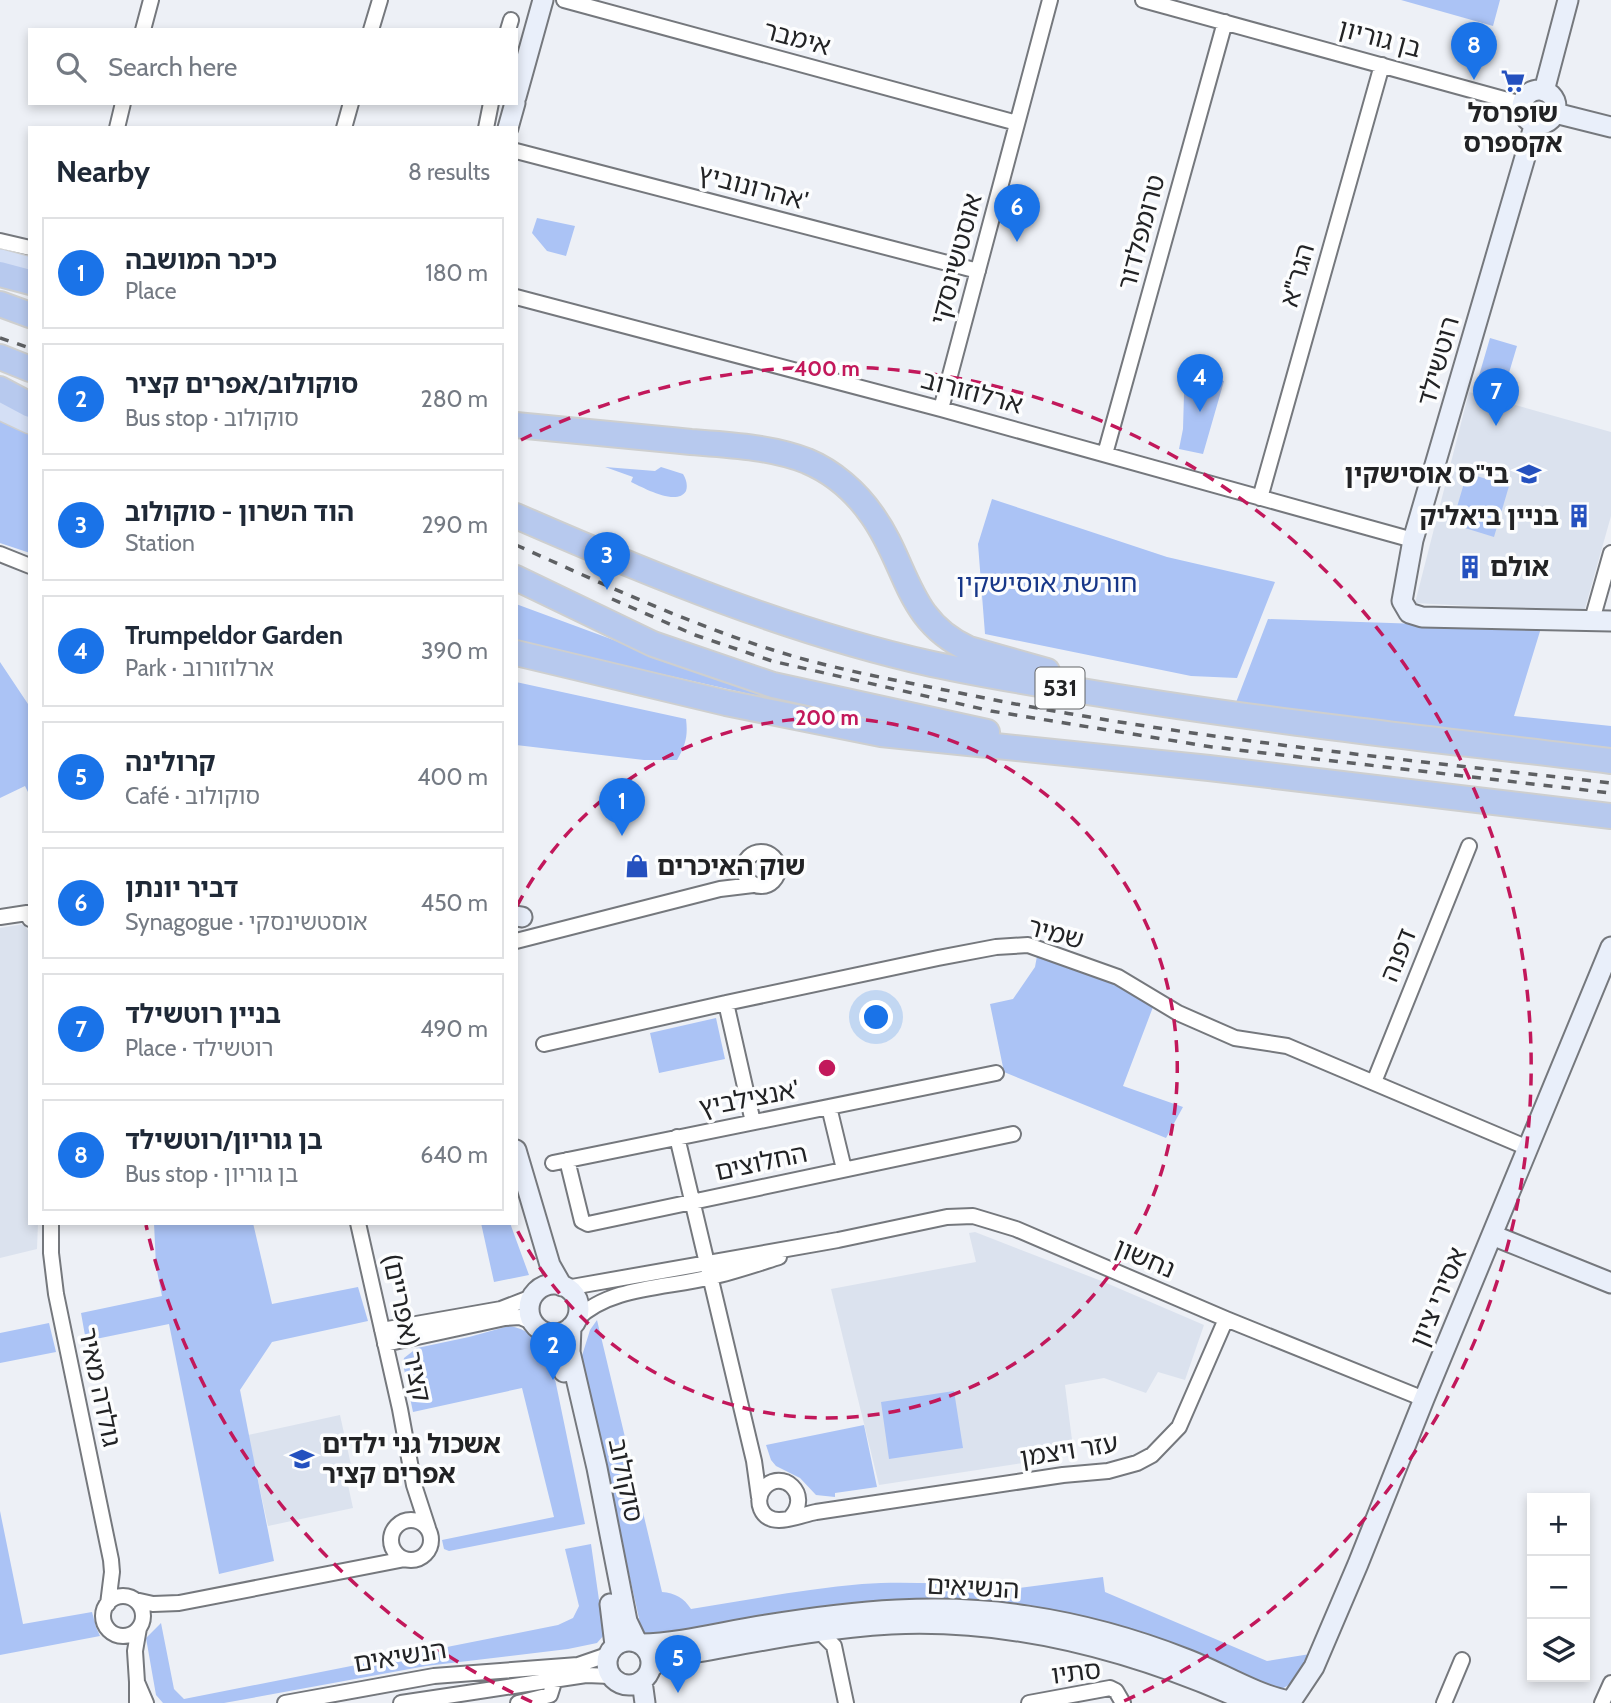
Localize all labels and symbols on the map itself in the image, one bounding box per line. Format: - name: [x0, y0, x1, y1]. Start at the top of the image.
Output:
- street label: בן גוריון: [1335, 12, 1425, 64]
- street label: אימבר: [760, 14, 834, 62]
- pin: 8: [1451, 22, 1497, 80]
- supermarket icon: שופרסל אקספרס: [1499, 67, 1527, 95]
- place label: שופרסל אקספרס: [1463, 97, 1563, 159]
- street label: אהרונוביץ': [695, 157, 811, 217]
- street label: טרומפלדור: [1110, 171, 1172, 293]
- pin: 6: [994, 184, 1040, 242]
- street label: אוסטשינסקי: [923, 190, 989, 328]
- street label: הגר"א: [1273, 240, 1321, 310]
- street label: רוטשילד: [1410, 312, 1466, 410]
- pin: 4: [1177, 354, 1223, 412]
- text: 400 m: [794, 356, 860, 381]
- street label: ארלוזורוב: [918, 363, 1026, 421]
- pin: 7: [1473, 368, 1519, 426]
- place label: בי"ס אוסישקין: [1345, 458, 1509, 490]
- school or university icon: בי"ס אוסישקין: [1515, 460, 1543, 488]
- place label: בניין ביאליק: [1419, 500, 1559, 532]
- building icon: בניין ביאליק: [1565, 502, 1593, 530]
- pin: 3: [584, 532, 630, 590]
- place label: אולם: [1490, 551, 1549, 583]
- building icon: אולם: [1456, 553, 1484, 581]
- park label: חורשת אוסישקין: [957, 567, 1137, 599]
- road number: 531: [1036, 668, 1084, 708]
- text: 200 m: [795, 705, 859, 730]
- pin: 1: [599, 778, 645, 836]
- place label: שוק האיכרים: [657, 850, 805, 882]
- shop icon: שוק האיכרים: [623, 852, 651, 880]
- street label: שמיר: [1024, 910, 1088, 956]
- street label: דפנה: [1373, 924, 1423, 986]
- your location: [859, 1000, 893, 1034]
- centre of rings: [815, 1056, 839, 1080]
- street label: אנצילביץ': [696, 1073, 802, 1123]
- street label: החלוצים: [712, 1137, 810, 1187]
- street label: נחשון: [1110, 1231, 1180, 1285]
- street label: אסירי ציון: [1403, 1242, 1473, 1352]
- street label: קציר (אפריים): [376, 1251, 438, 1405]
- pin: 2: [530, 1322, 576, 1380]
- street label: גולדה מאיר: [72, 1325, 128, 1450]
- street label: עזר ויצמן: [1018, 1426, 1120, 1474]
- place label: אשכול גני ילדים אפרים קציר: [322, 1428, 501, 1490]
- street label: סוקולוב: [602, 1435, 650, 1525]
- school or university icon: אשכול גני ילדים אפרים קציר: [288, 1445, 316, 1473]
- street label: הנשיאים: [926, 1569, 1020, 1605]
- street label: הנשיאים: [351, 1633, 449, 1679]
- pin: 5: [655, 1635, 701, 1693]
- street label: סתיו: [1049, 1653, 1103, 1691]

